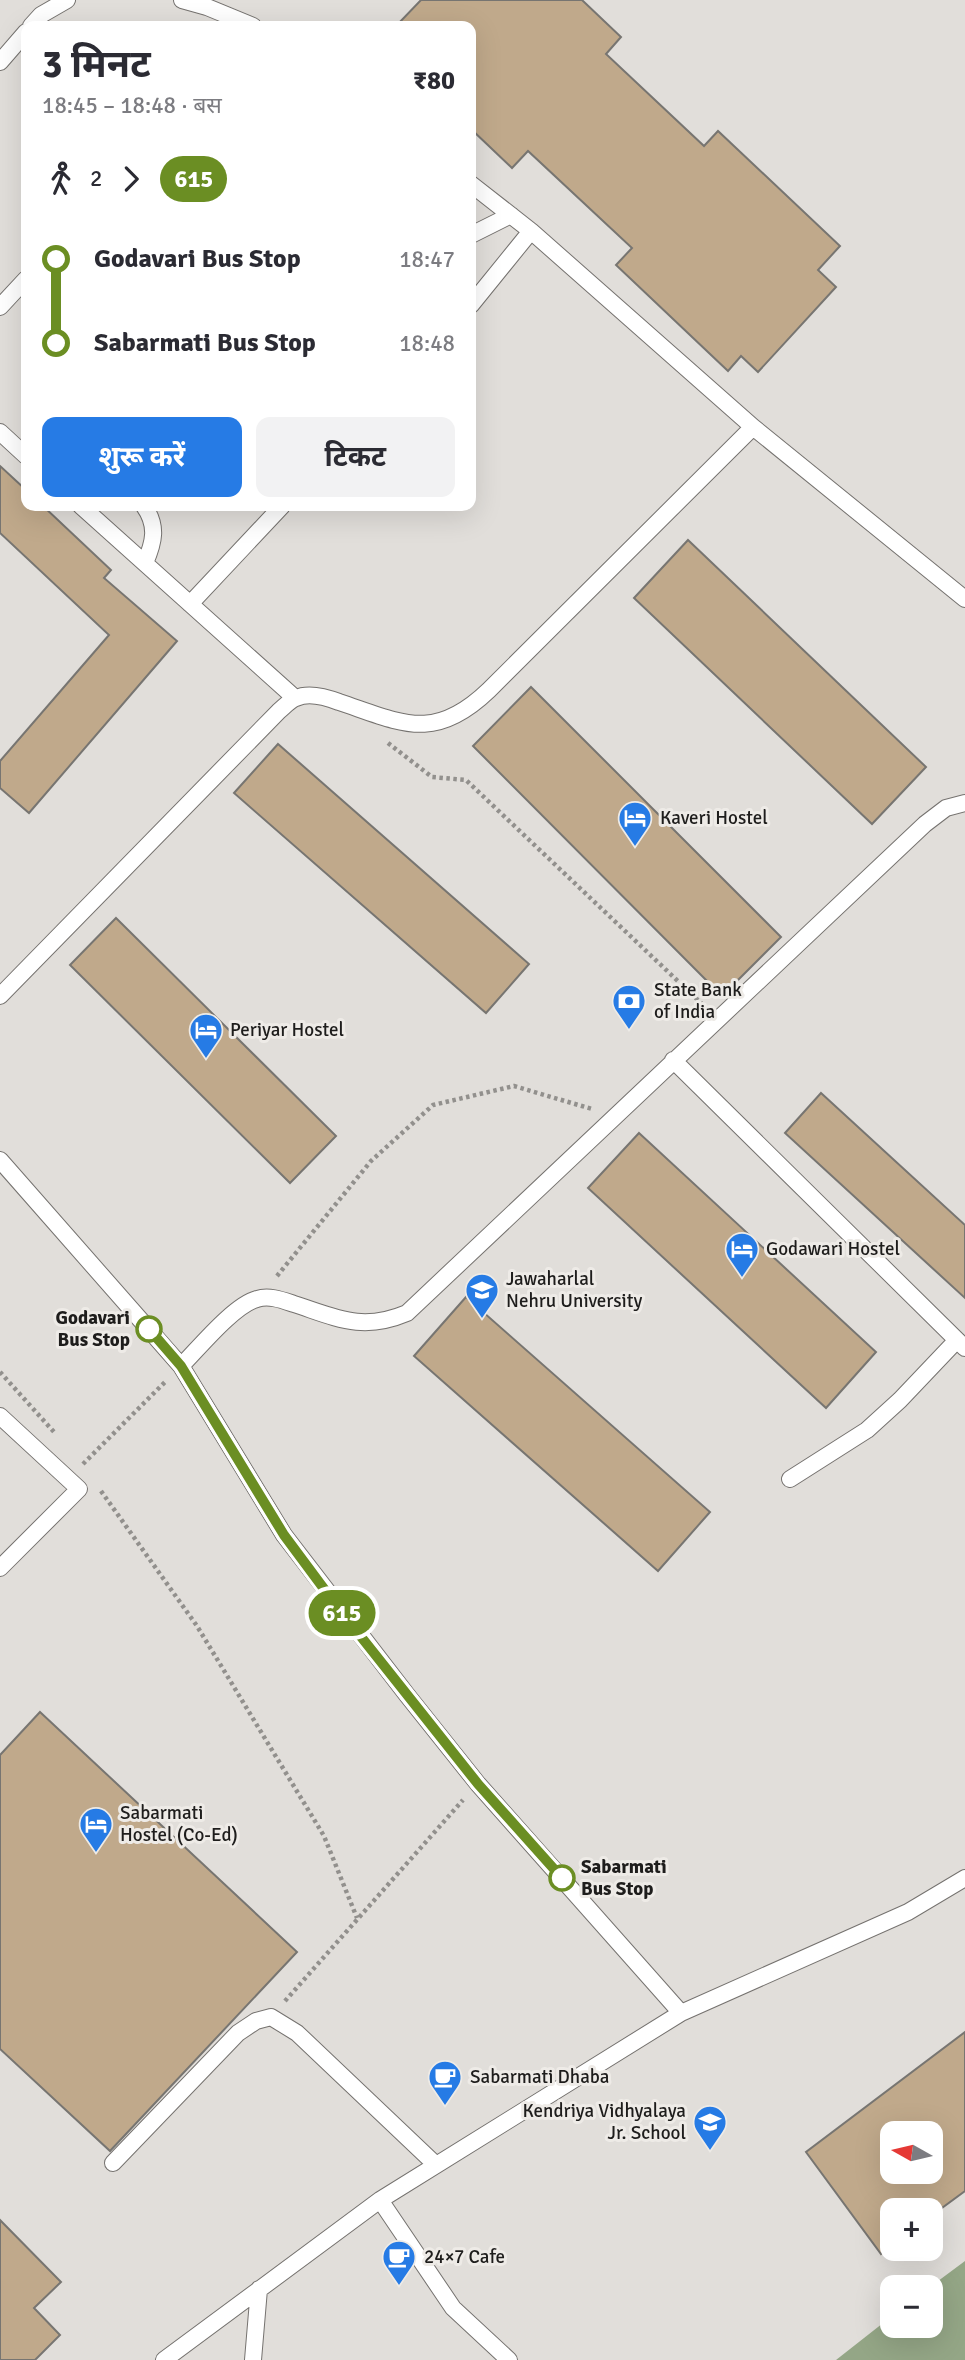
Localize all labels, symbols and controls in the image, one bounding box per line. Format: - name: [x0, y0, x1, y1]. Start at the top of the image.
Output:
- text: 3 मिनट: [42, 41, 151, 88]
- text: ₹80: [413, 65, 455, 97]
- text: 18:45 – 18:48 · बस: [42, 91, 222, 120]
- icon: walk: [42, 160, 80, 198]
- icon: forward: [112, 160, 150, 198]
- text: 2: [90, 164, 102, 193]
- text: 615: [174, 164, 213, 194]
- text: Godavari Bus Stop: [94, 243, 301, 275]
- text: 18:47: [399, 245, 455, 274]
- text: Sabarmati Bus Stop: [94, 327, 316, 359]
- text: 18:48: [399, 329, 455, 358]
- button: शुरू करें: [42, 417, 242, 497]
- button: टिकट: [256, 417, 455, 497]
- hotel icon: Kaveri Hostel: [616, 799, 654, 848]
- place label: Kaveri Hostel: [660, 806, 768, 830]
- place label: State Bank of India: [654, 978, 742, 1024]
- bank icon: State Bank of India: [610, 982, 648, 1031]
- hotel icon: Periyar Hostel: [187, 1011, 225, 1060]
- place label: Periyar Hostel: [230, 1018, 344, 1042]
- hotel icon: Godawari Hostel: [723, 1230, 761, 1279]
- place label: Godawari Hostel: [766, 1237, 900, 1261]
- place label: Jawaharlal Nehru University: [506, 1267, 642, 1313]
- school or university icon: Jawaharlal Nehru University: [463, 1271, 501, 1320]
- place label: Godavari Bus Stop: [56, 1306, 130, 1352]
- marker: Godavari Bus Stop: [136, 1316, 162, 1342]
- line badge: 615: [302, 1590, 382, 1636]
- text: 615: [323, 1598, 361, 1628]
- place label: Sabarmati Hostel (Co-Ed): [120, 1801, 238, 1847]
- hotel icon: Sabarmati Hostel (Co-Ed): [77, 1805, 115, 1854]
- place label: Sabarmati Bus Stop: [581, 1855, 667, 1901]
- marker: Sabarmati Bus Stop: [549, 1865, 575, 1891]
- cafe icon: Sabarmati Dhaba: [426, 2058, 464, 2107]
- place label: Sabarmati Dhaba: [470, 2065, 609, 2089]
- place label: Kendriya Vidhyalaya Jr. School: [523, 2099, 686, 2145]
- school or university icon: Kendriya Vidhyalaya Jr. School: [691, 2103, 729, 2152]
- north arrow: [880, 2121, 943, 2184]
- map controls: [880, 2121, 943, 2338]
- button: +: [880, 2198, 943, 2261]
- cafe icon: 24×7 Cafe: [380, 2238, 418, 2287]
- place label: 24×7 Cafe: [424, 2245, 505, 2269]
- button: −: [880, 2275, 943, 2338]

